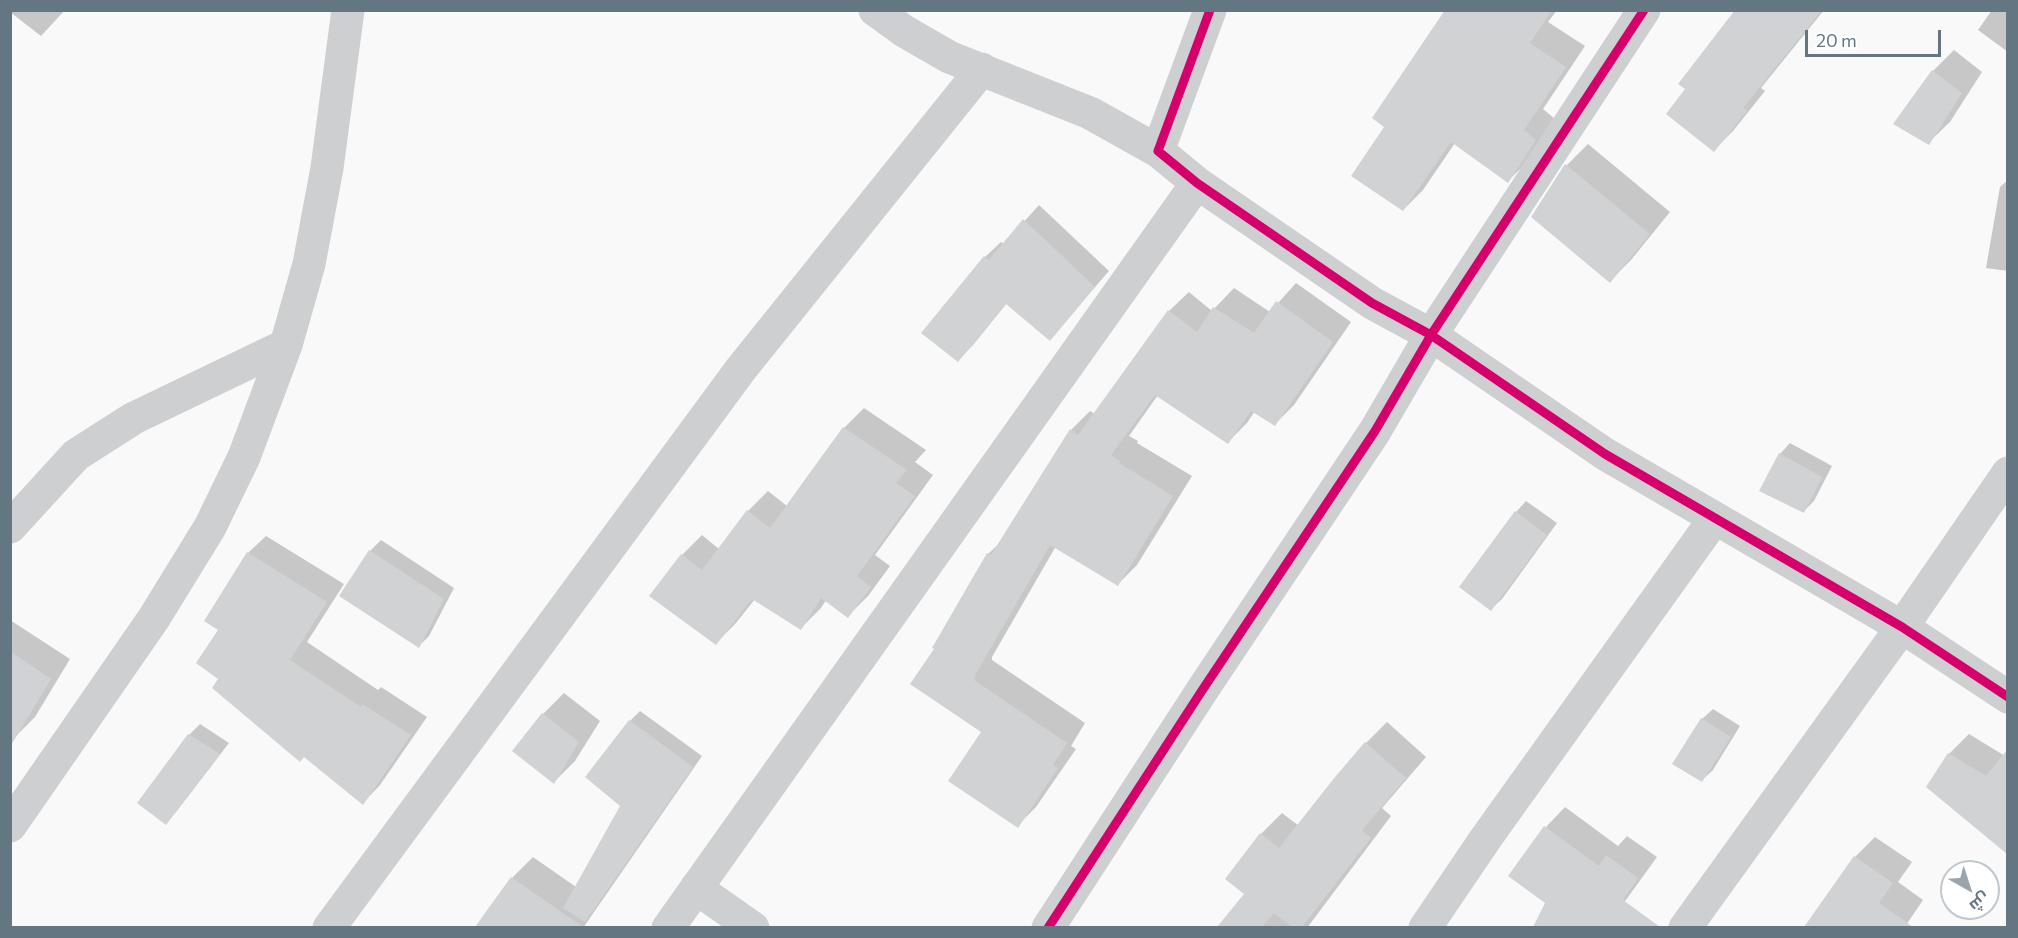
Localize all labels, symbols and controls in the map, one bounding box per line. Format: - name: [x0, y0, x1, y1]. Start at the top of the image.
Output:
- scale bar: [1808, 18, 1944, 56]
- text: 20 m: [1816, 29, 1857, 51]
- north arrow: [1940, 860, 2000, 920]
- text: ش: [1966, 889, 1994, 917]

